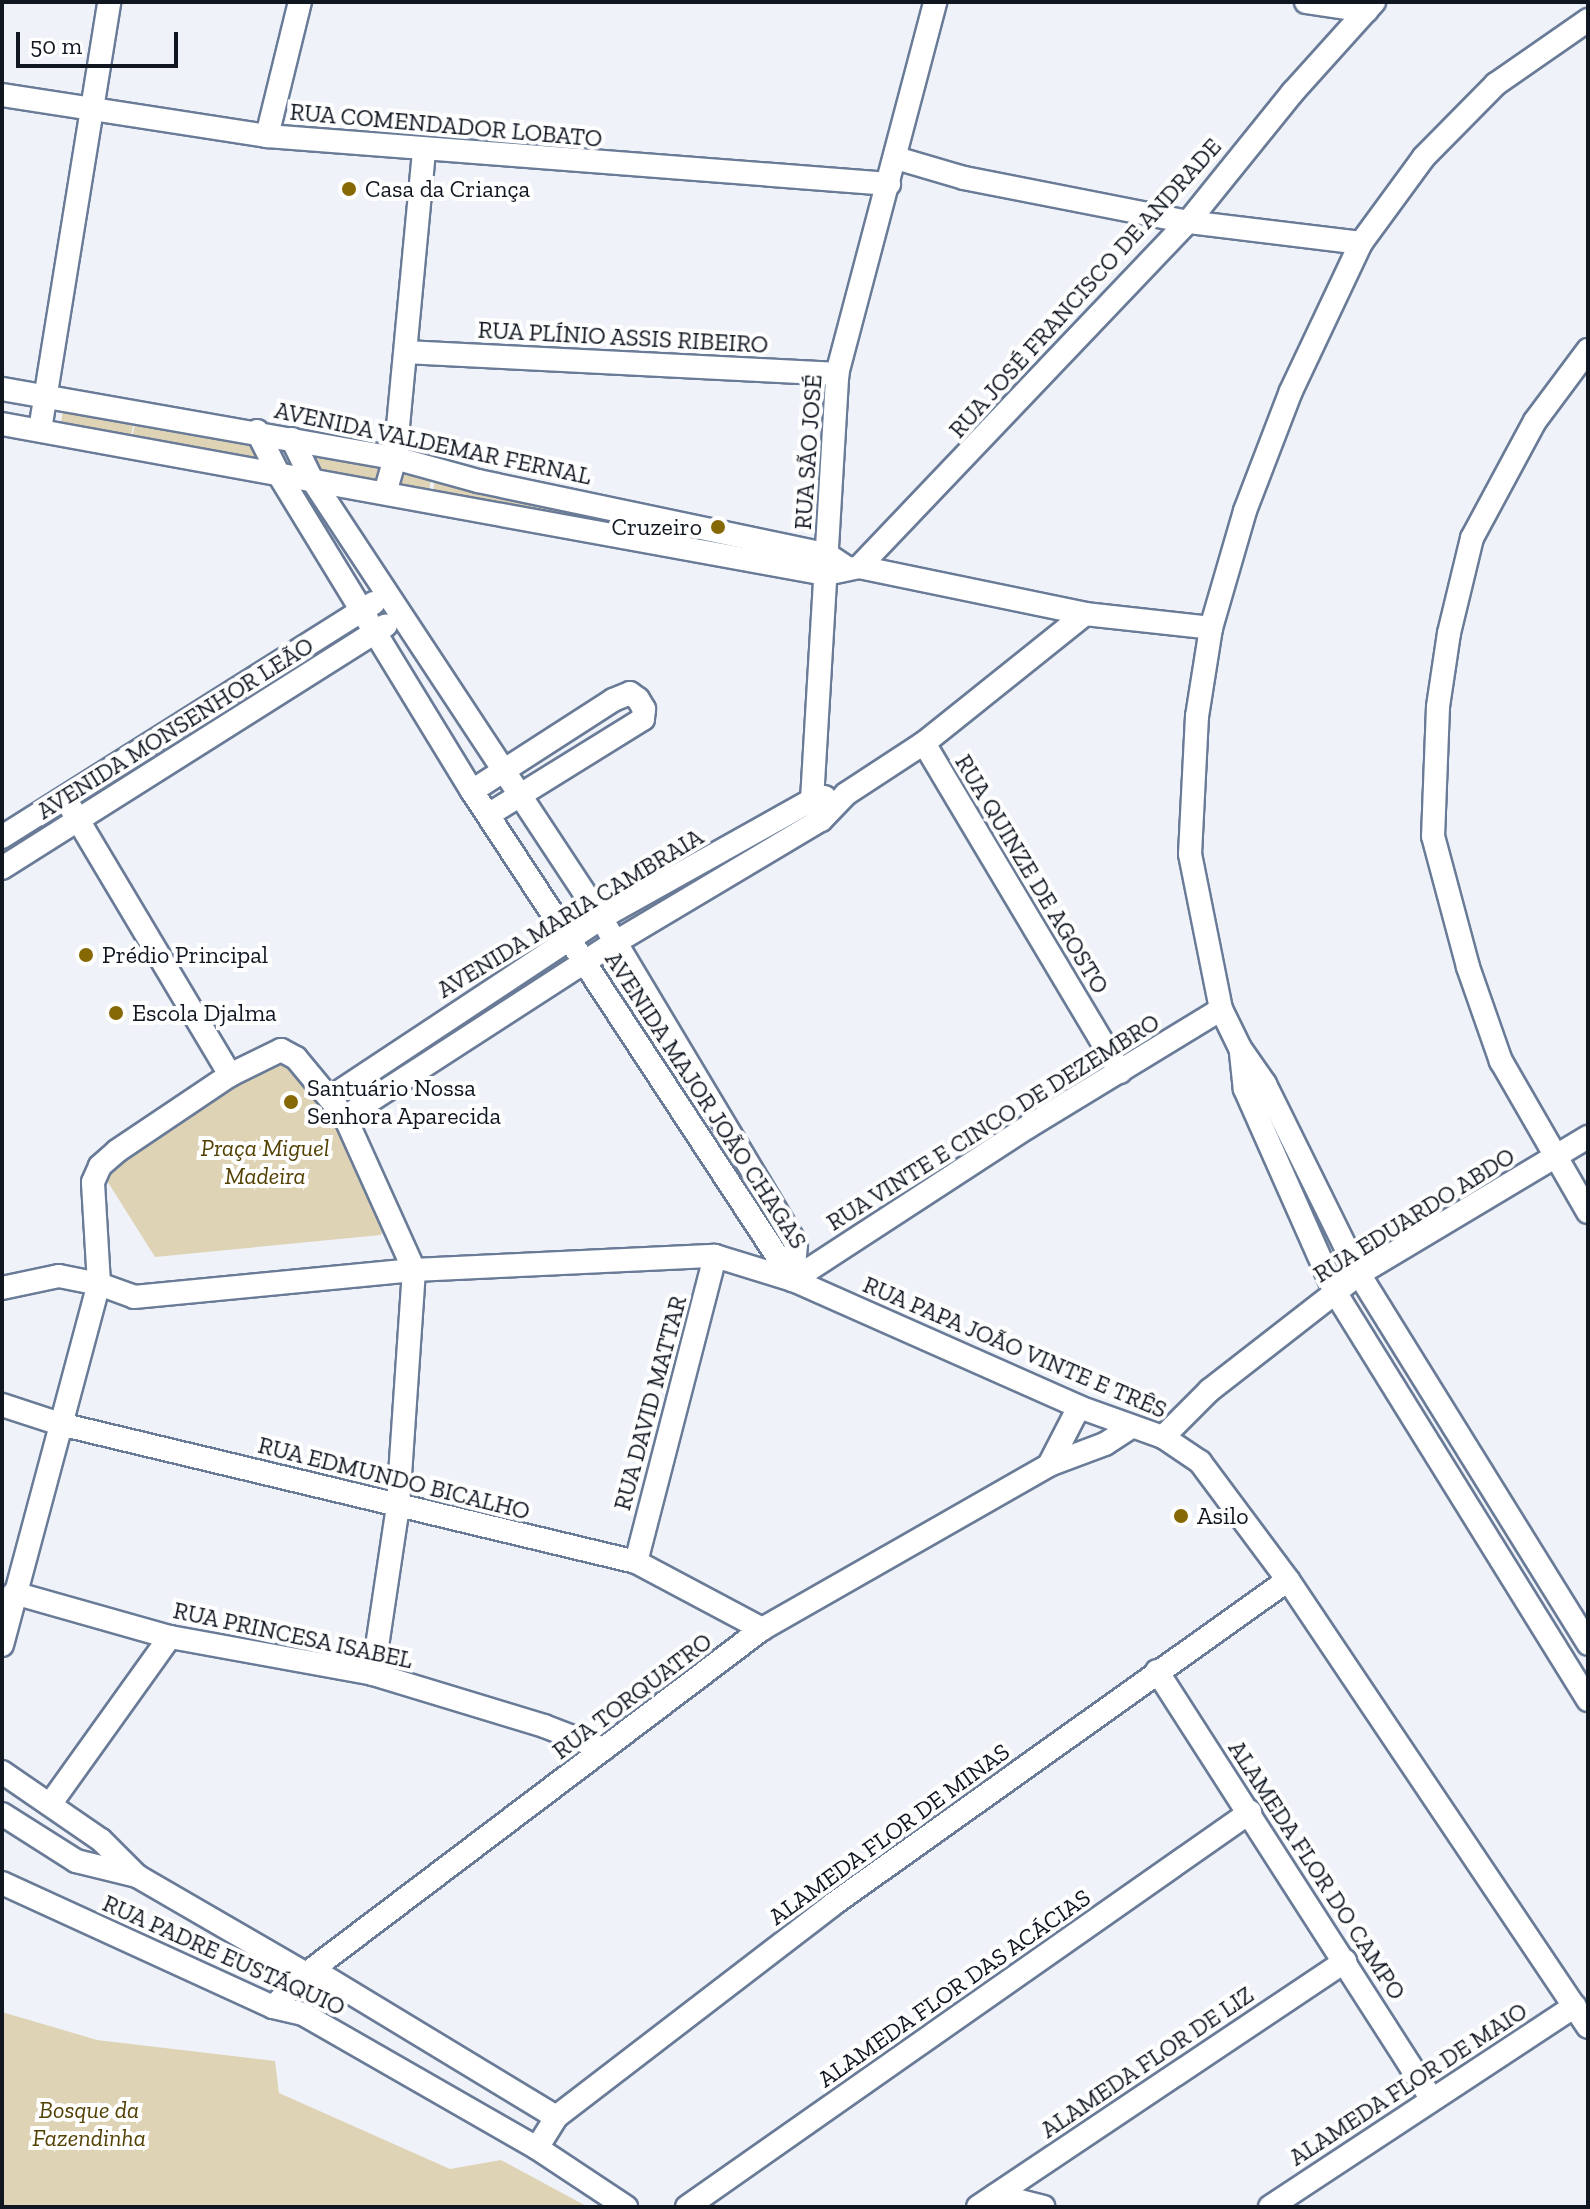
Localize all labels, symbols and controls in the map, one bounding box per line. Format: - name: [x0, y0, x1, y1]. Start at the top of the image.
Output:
- scale bar: [20, 16, 182, 66]
- text: 50 m: [30, 31, 82, 60]
- street label: RUA COMENDADOR LOBATO: [288, 97, 604, 153]
- street label: RUA JOSÉ FRANCISCO DE ANDRADE: [942, 132, 1228, 444]
- place label: Casa da Criança: [365, 175, 530, 203]
- marker: Casa da Criança: [340, 180, 358, 198]
- street label: RUA PLÍNIO ASSIS RIBEIRO: [476, 315, 770, 359]
- street label: RUA SÃO JOSÉ: [788, 373, 828, 531]
- street label: AVENIDA VALDEMAR FERNAL: [271, 395, 595, 491]
- place label: Cruzeiro: [611, 513, 702, 541]
- marker: Cruzeiro: [709, 518, 727, 536]
- street label: AVENIDA MONSENHOR LEÃO: [31, 631, 319, 825]
- street label: RUA QUINZE DE AGOSTO: [949, 749, 1115, 999]
- street label: AVENIDA MARIA CAMBRAIA: [431, 822, 709, 1004]
- place label: Prédio Principal: [102, 941, 268, 969]
- street label: AVENIDA MAJOR JOÃO CHAGAS: [599, 945, 813, 1255]
- marker: Prédio Principal: [77, 946, 95, 964]
- place label: Escola Djalma: [132, 999, 277, 1027]
- marker: Escola Djalma: [107, 1004, 125, 1022]
- street label: RUA VINTE E CINCO DE DEZEMBRO: [821, 1007, 1165, 1237]
- place label: Santuário Nossa Senhora Aparecida: [307, 1074, 502, 1130]
- marker: Santuário Nossa Senhora Aparecida: [282, 1093, 300, 1111]
- park label: Praça Miguel Madeira: [201, 1134, 329, 1190]
- street label: RUA EDUARDO ABDO: [1307, 1141, 1521, 1289]
- street label: RUA PAPA JOÃO VINTE E TRÊS: [857, 1269, 1173, 1425]
- street label: RUA DAVID MATTAR: [607, 1292, 693, 1514]
- street label: RUA EDMUNDO BICALHO: [255, 1430, 533, 1526]
- place label: Asilo: [1197, 1502, 1248, 1530]
- marker: Asilo: [1172, 1507, 1190, 1525]
- street label: RUA PRINCESA ISABEL: [170, 1595, 416, 1675]
- street label: RUA TORQUATRO: [546, 1626, 718, 1766]
- street label: ALAMEDA FLOR DO CAMPO: [1222, 1735, 1412, 2005]
- street label: ALAMEDA FLOR DE MINAS: [763, 1737, 1015, 1931]
- street label: ALAMEDA FLOR DAS ACÁCIAS: [812, 1882, 1096, 2094]
- street label: RUA PADRE EUSTÁQUIO: [98, 1888, 350, 2022]
- street label: ALAMEDA FLOR DE LIZ: [1035, 1980, 1259, 2144]
- street label: ALAMEDA FLOR DE MAIO: [1283, 1996, 1533, 2172]
- park label: Bosque da Fazendinha: [32, 2096, 146, 2152]

